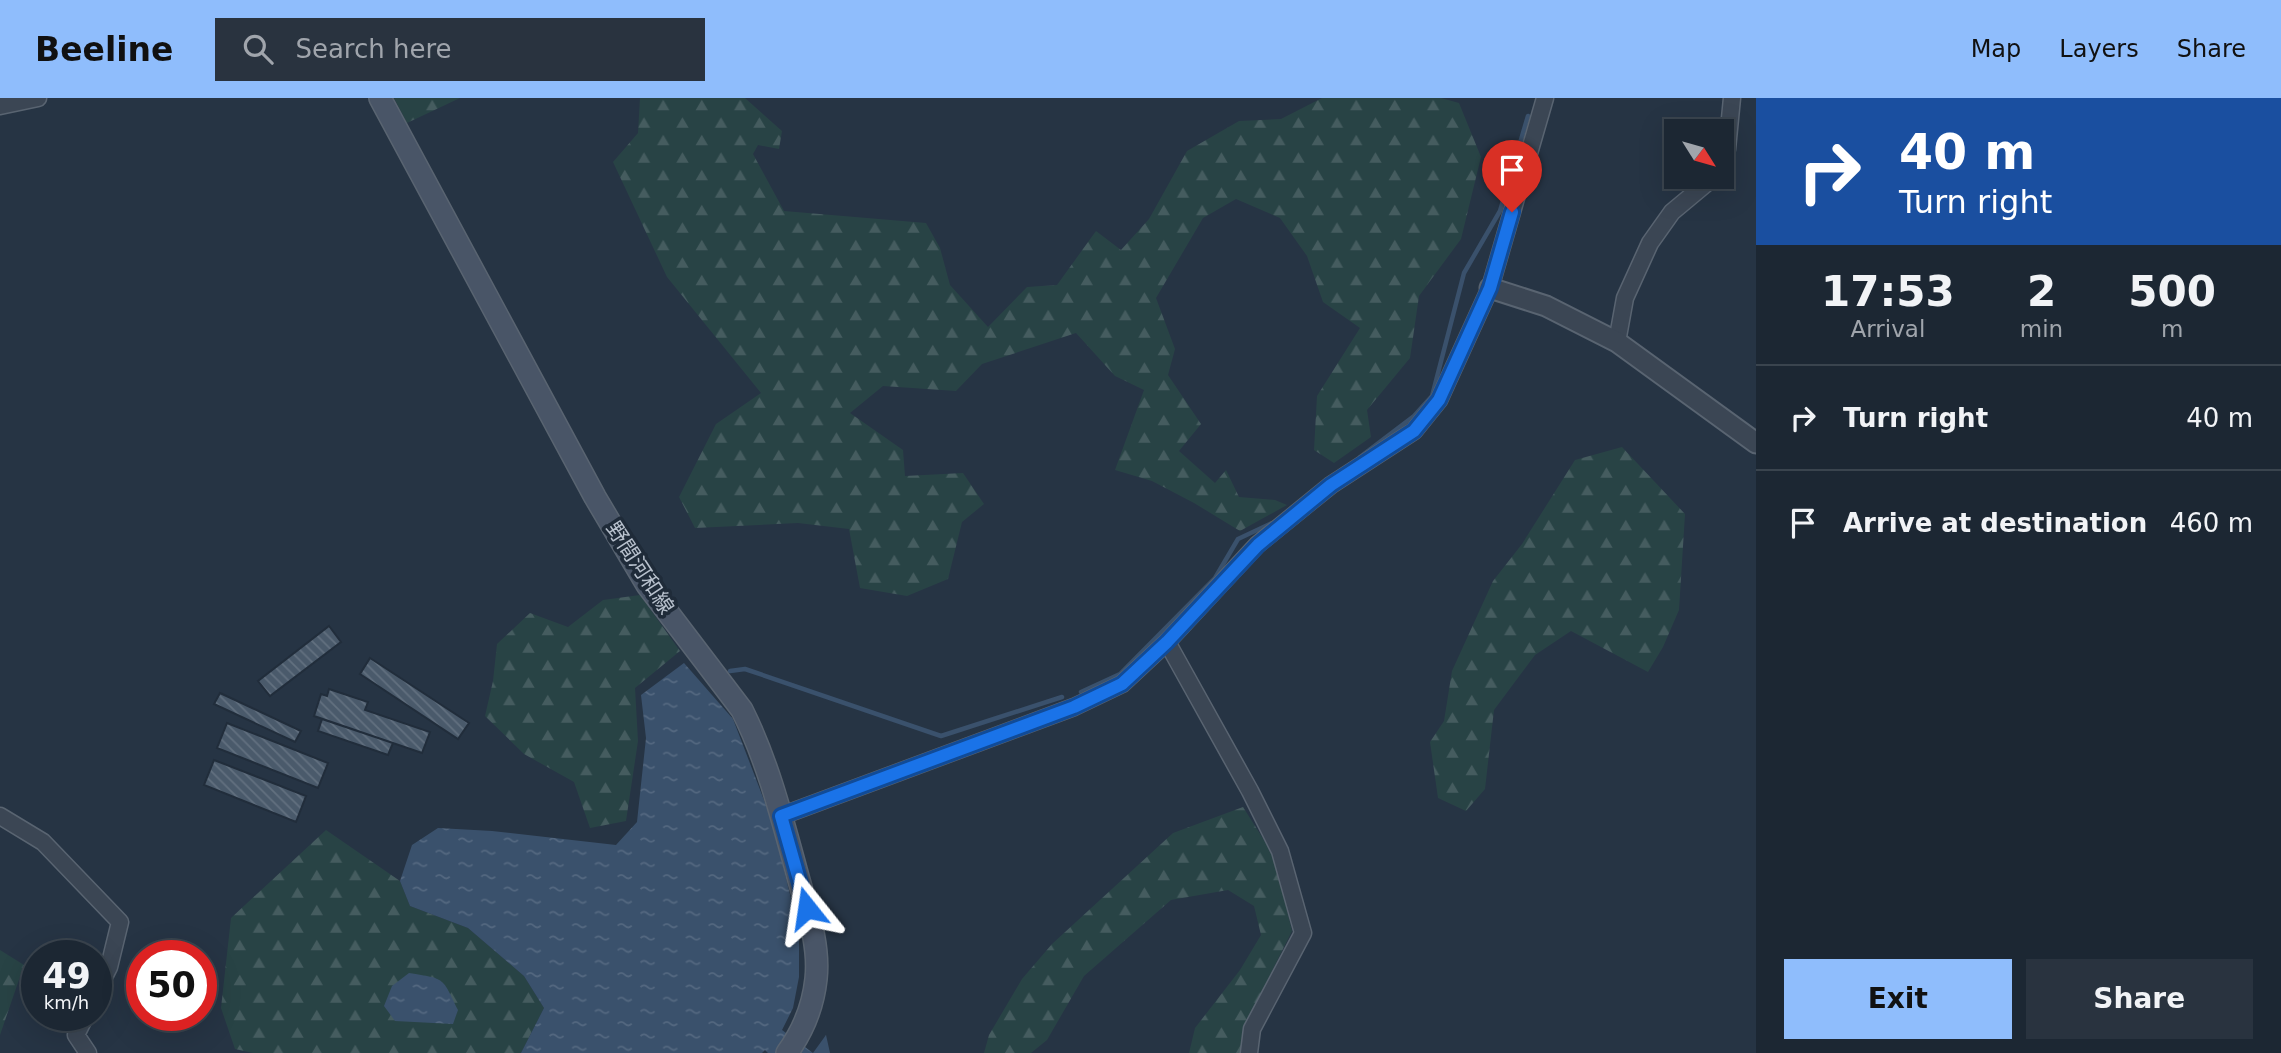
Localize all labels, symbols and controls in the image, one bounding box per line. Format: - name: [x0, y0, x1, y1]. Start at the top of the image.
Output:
- search box: [215, 18, 705, 81]
- text: Beeline: [35, 30, 173, 69]
- icon: search: [239, 30, 277, 68]
- text: Search here: [295, 34, 452, 64]
- text: Map: [1971, 35, 2021, 63]
- text: Layers: [2059, 35, 2139, 63]
- text: Share: [2177, 35, 2246, 63]
- north arrow: [1664, 119, 1734, 189]
- map controls: [1664, 119, 1734, 189]
- text: 40 m: [1899, 124, 2035, 181]
- icon: right: [1784, 126, 1875, 217]
- pin: [1482, 140, 1542, 212]
- icon: arrive: [1493, 151, 1531, 189]
- text: Turn right: [1899, 183, 2052, 221]
- text: 17:53: [1821, 267, 1955, 316]
- text: 2: [2027, 267, 2056, 316]
- text: 500: [2128, 267, 2216, 316]
- text: Arrival: [1851, 316, 1925, 342]
- text: min: [2020, 316, 2063, 342]
- text: m: [2161, 316, 2183, 342]
- icon: right: [1784, 399, 1822, 437]
- text: Turn right: [1843, 403, 1988, 433]
- text: 40 m: [2186, 403, 2253, 433]
- icon: arrive: [1784, 504, 1822, 542]
- text: Arrive at destination: [1843, 508, 2147, 538]
- text: 460 m: [2170, 508, 2253, 538]
- street label: 野間河和線: [601, 517, 679, 619]
- position arrow: [770, 871, 844, 945]
- speed limit sign: 50: [126, 940, 217, 1031]
- text: 49: [42, 956, 91, 996]
- button: Exit: [1784, 959, 2012, 1039]
- button: Share: [2026, 959, 2253, 1039]
- text: km/h: [44, 992, 89, 1013]

